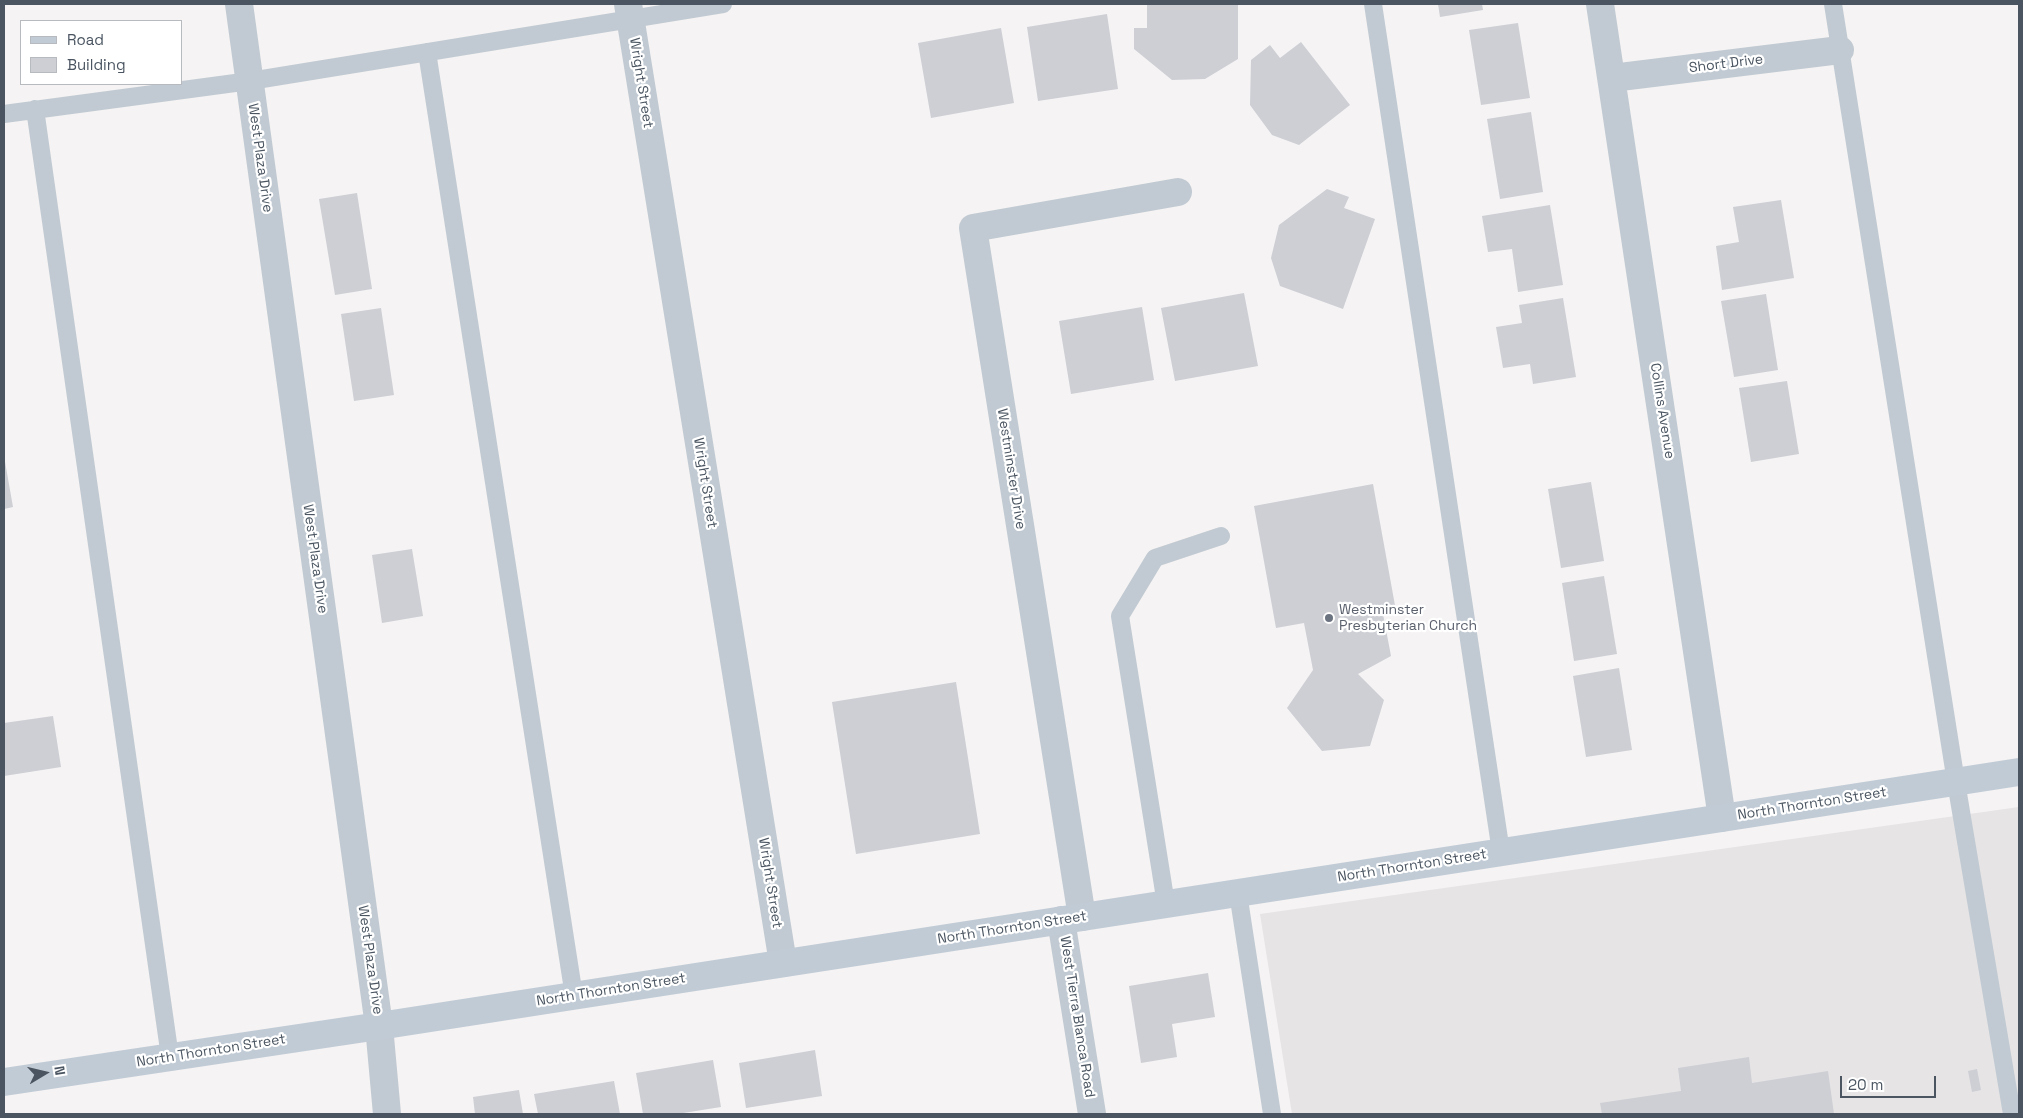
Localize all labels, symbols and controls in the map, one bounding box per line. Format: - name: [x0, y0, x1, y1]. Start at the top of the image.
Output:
- legend: [20, 20, 182, 85]
- text: Road: [67, 30, 104, 49]
- street label: Wright Street: [626, 37, 656, 129]
- street label: Short Drive: [1688, 51, 1764, 77]
- text: Building: [67, 55, 126, 74]
- street label: West Plaza Drive: [244, 102, 276, 214]
- street label: Collins Avenue: [1646, 362, 1678, 460]
- street label: Westminster Drive: [993, 407, 1029, 531]
- street label: Wright Street: [690, 437, 720, 529]
- street label: West Plaza Drive: [299, 503, 331, 615]
- place label: Westminster Presbyterian Church: [1339, 602, 1477, 634]
- marker: Westminster Presbyterian Church: [1323, 612, 1335, 624]
- street label: North Thornton Street: [1736, 784, 1888, 824]
- street label: Wright Street: [755, 837, 785, 929]
- street label: North Thornton Street: [1336, 846, 1488, 886]
- street label: West Plaza Drive: [354, 904, 386, 1016]
- street label: North Thornton Street: [936, 908, 1088, 948]
- street label: West Tierra Blanca Road: [1056, 935, 1098, 1099]
- street label: North Thornton Street: [535, 970, 687, 1010]
- street label: North Thornton Street: [135, 1031, 287, 1071]
- north arrow: [20, 1048, 70, 1098]
- text: N: [50, 1065, 69, 1077]
- scale bar: [1843, 1066, 1939, 1098]
- text: 20 m: [1848, 1075, 1883, 1094]

